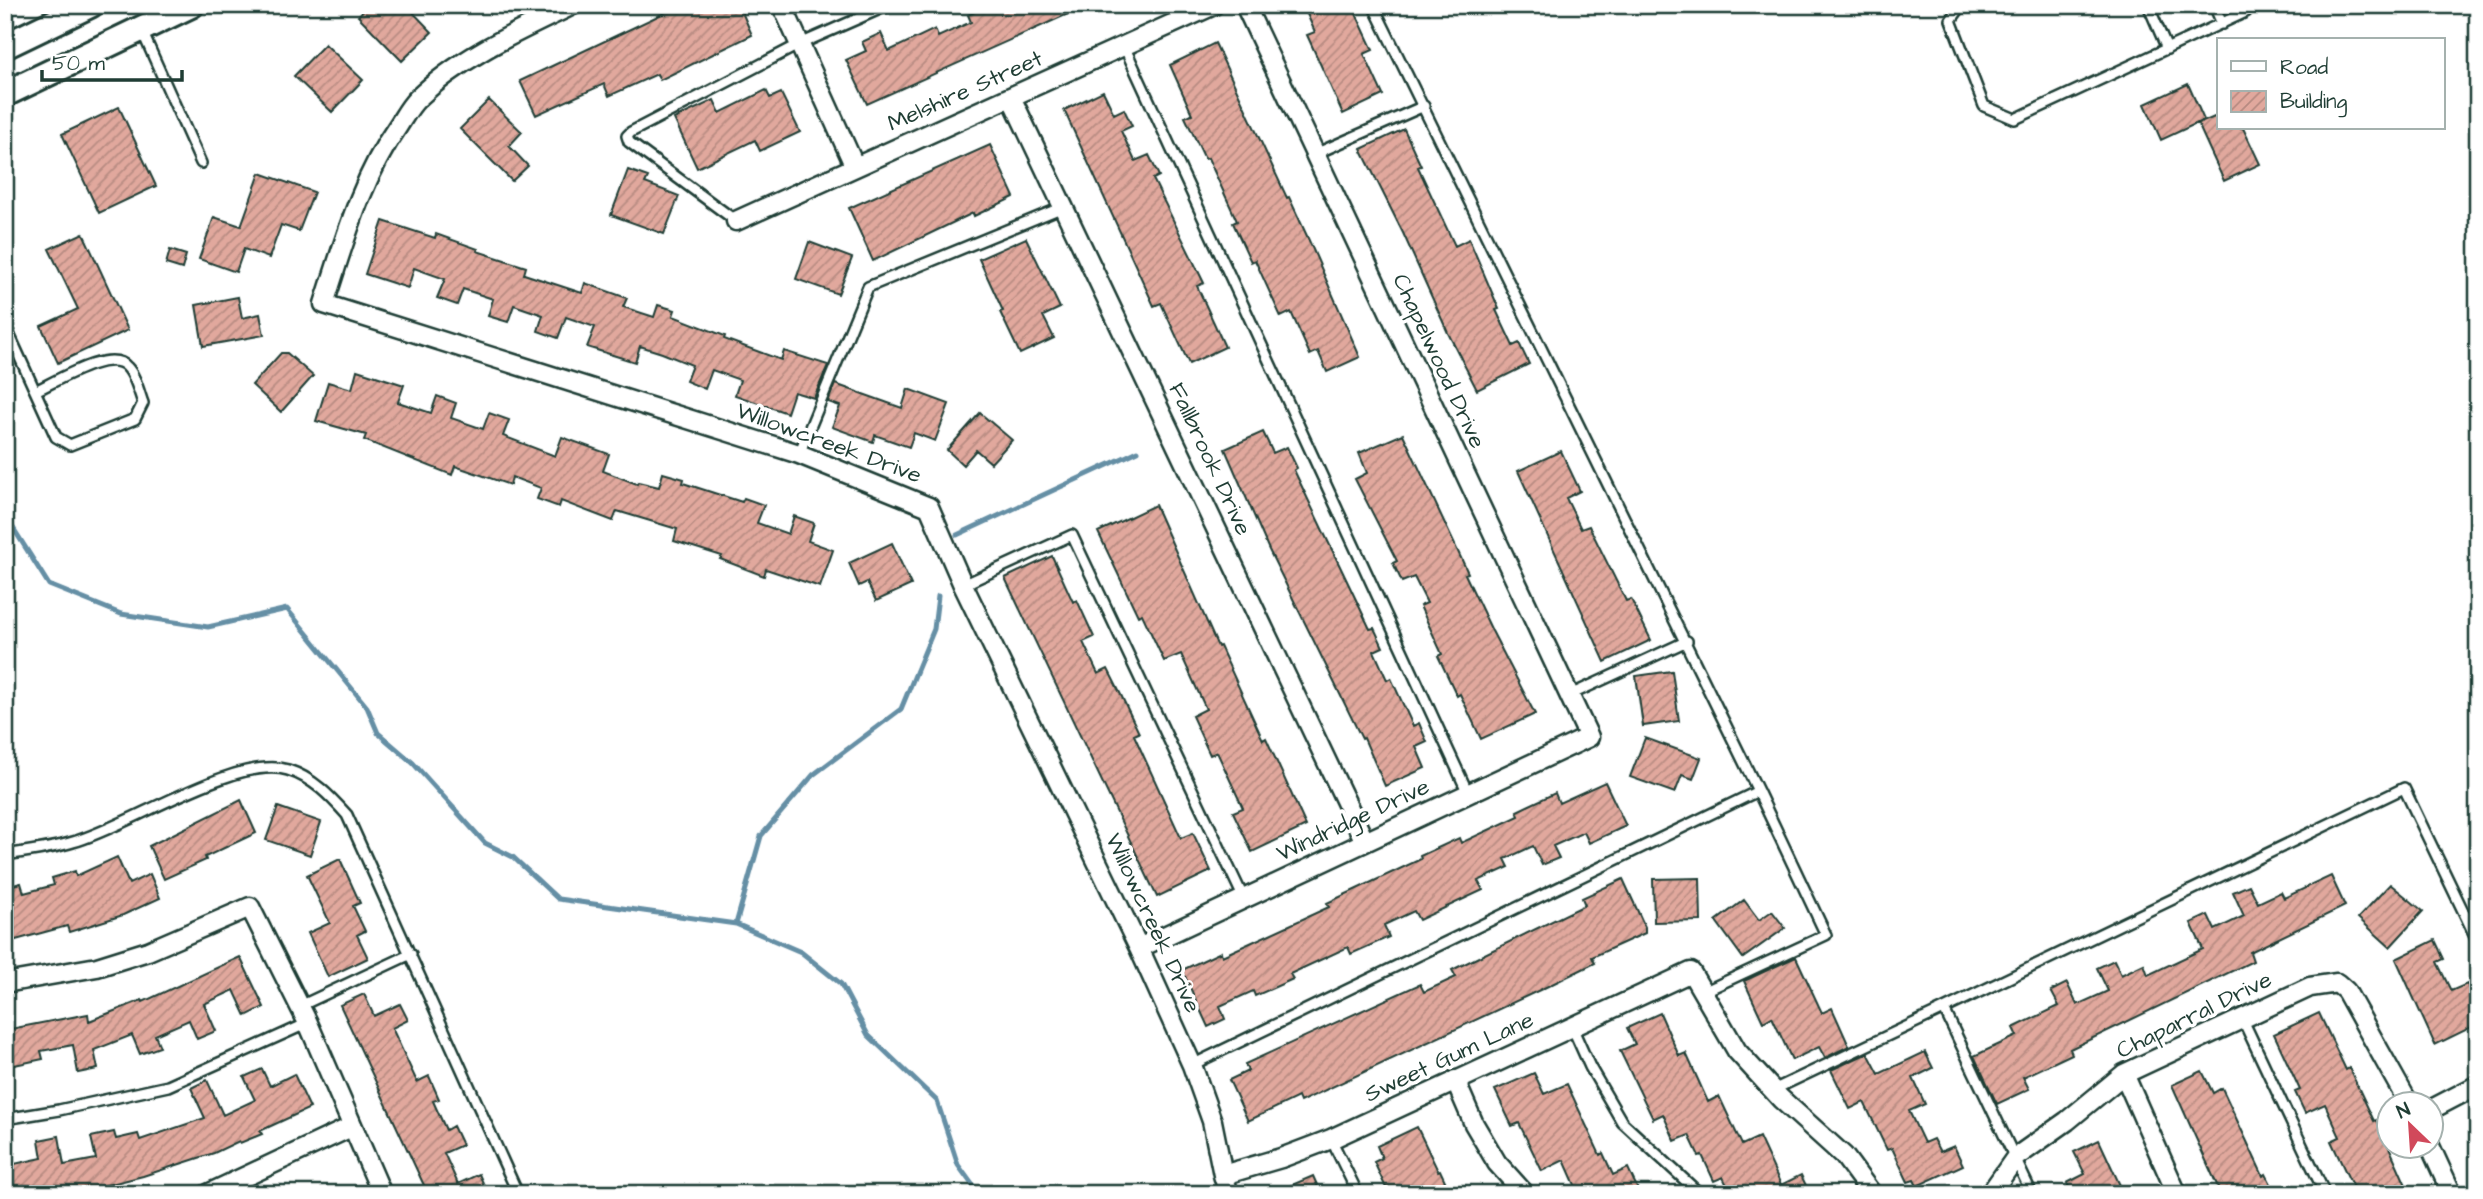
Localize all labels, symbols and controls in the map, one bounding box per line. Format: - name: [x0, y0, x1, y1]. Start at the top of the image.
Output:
- scale bar: [42, 38, 182, 82]
- legend: [2217, 38, 2444, 130]
- street label: Melshire Street: [882, 42, 1048, 140]
- text: 50 m: [52, 49, 106, 78]
- text: Road: [2280, 53, 2328, 82]
- text: Building: [2280, 87, 2348, 118]
- street label: Chapelwood Drive: [1385, 269, 1493, 453]
- street label: Fallbrook Drive: [1161, 377, 1259, 541]
- street label: Willowcreek Drive: [732, 395, 926, 491]
- street label: Windridge Drive: [1271, 771, 1435, 870]
- street label: Willowcreek Drive: [1097, 828, 1209, 1018]
- street label: Chaparral Drive: [2111, 964, 2277, 1066]
- street label: Sweet Gum Lane: [1359, 1004, 1539, 1110]
- north arrow: [2374, 1090, 2444, 1160]
- text: N: [2392, 1096, 2415, 1126]

